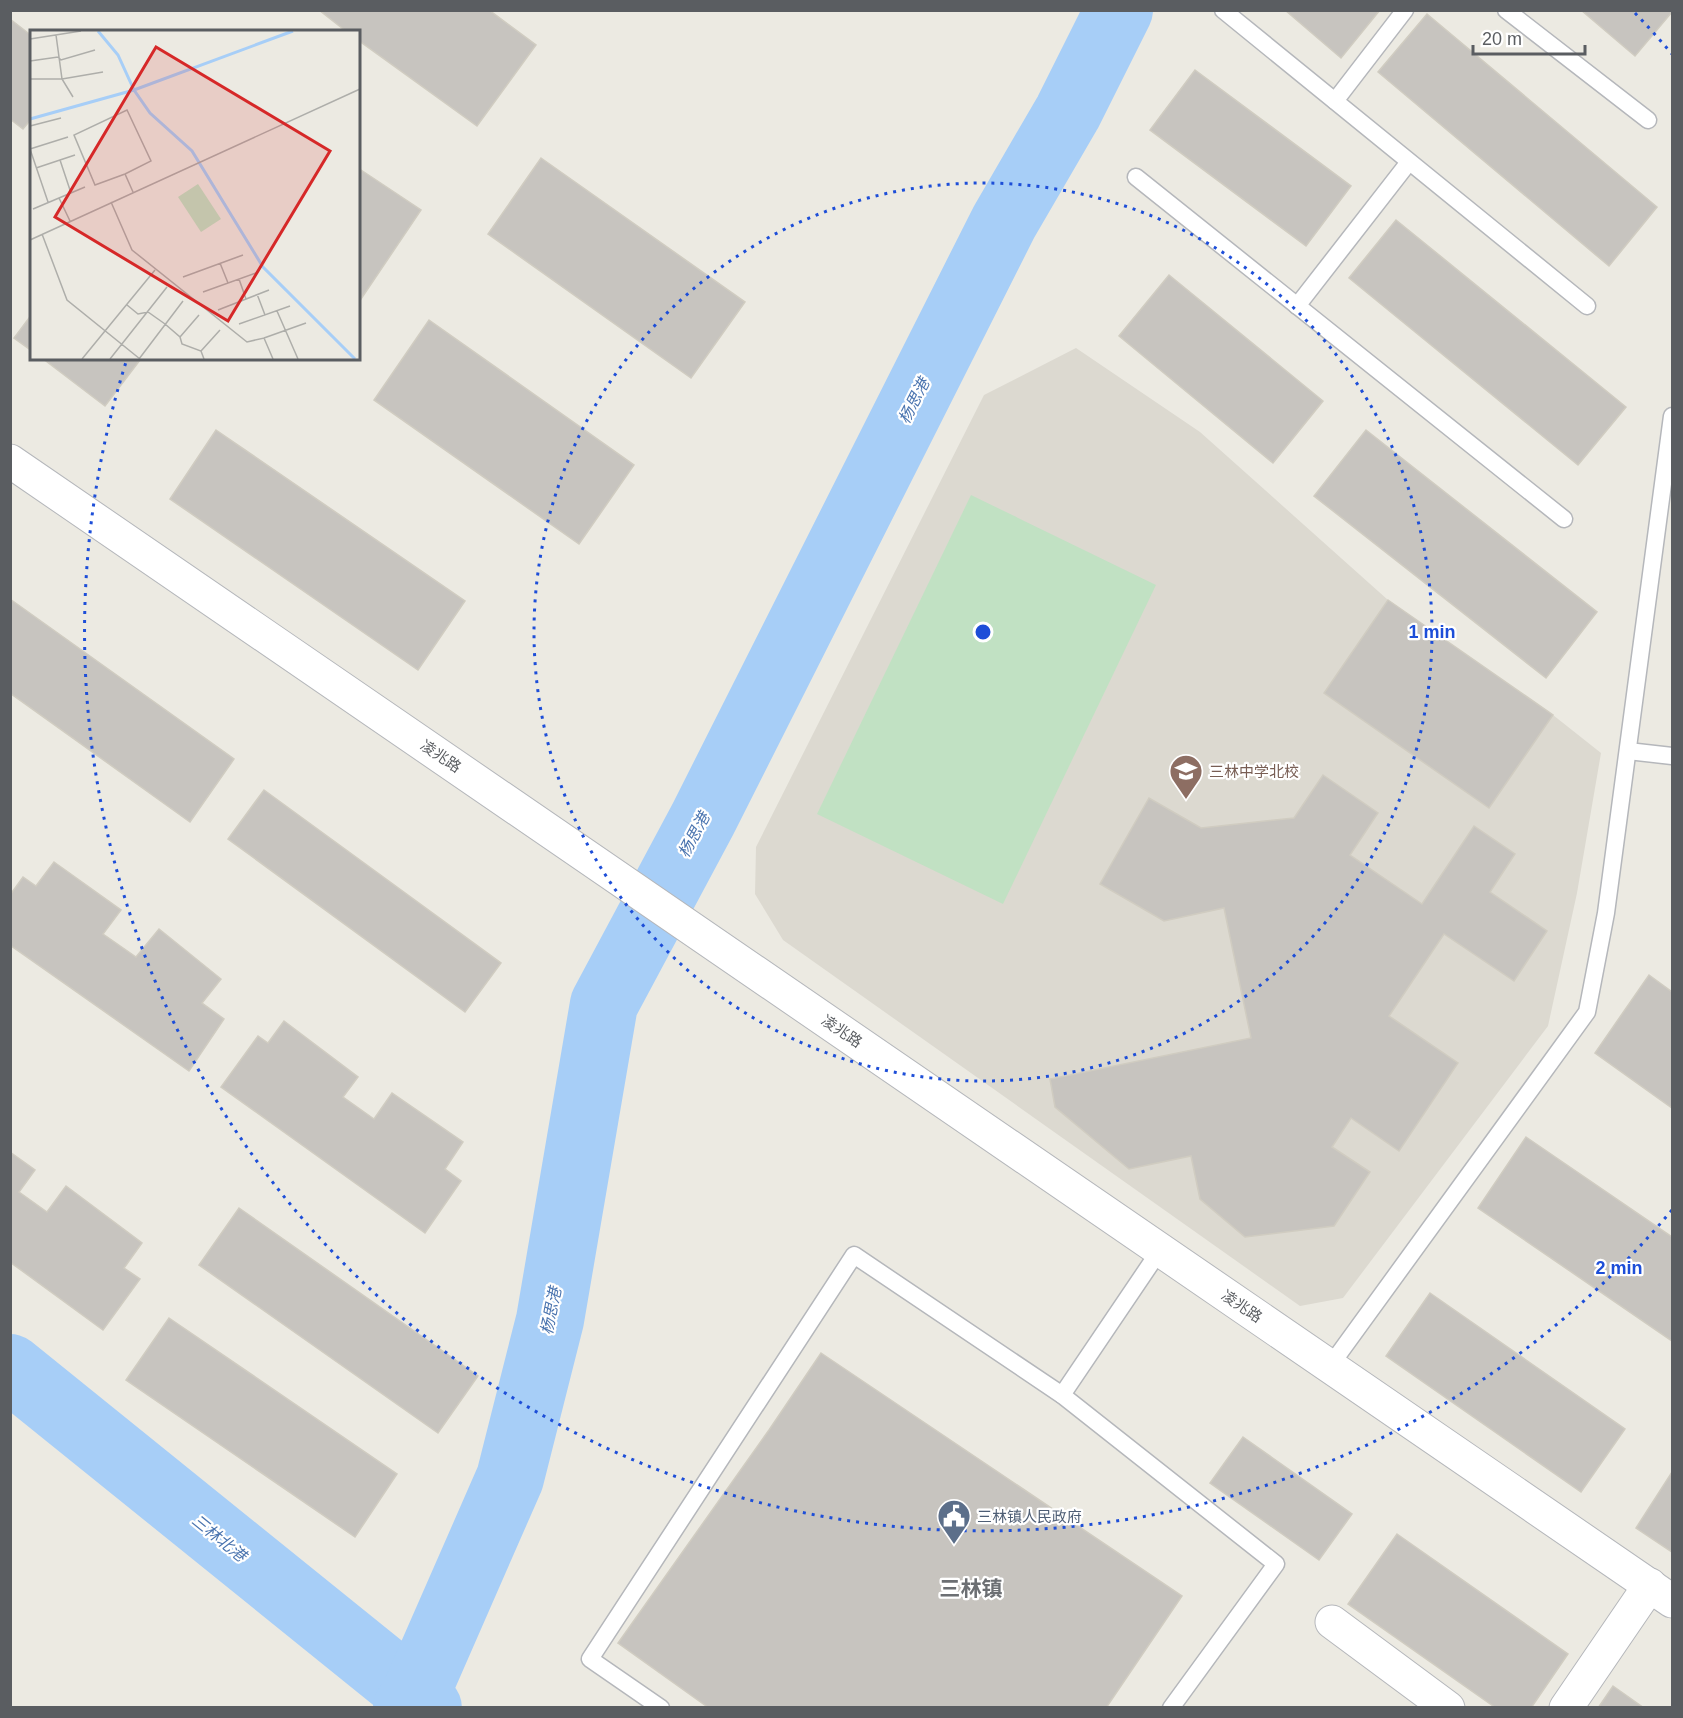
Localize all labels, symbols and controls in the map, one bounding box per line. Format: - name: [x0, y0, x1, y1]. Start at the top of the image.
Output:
- scale bar: [1473, 18, 1586, 56]
- text: 20 m: [1482, 29, 1522, 49]
- inset map: [30, 30, 360, 360]
- water label: 杨思港: [896, 374, 933, 426]
- centre of rings: [973, 622, 993, 642]
- text: 1 min: [1408, 622, 1456, 642]
- street label: 凌兆路: [418, 736, 464, 776]
- school or university icon: 三林中学北校: [1168, 753, 1204, 800]
- place label: 三林中学北校: [1209, 763, 1299, 780]
- water label: 杨思港: [675, 808, 714, 860]
- street label: 凌兆路: [819, 1011, 865, 1051]
- text: 2 min: [1595, 1258, 1643, 1278]
- water label: 杨思港: [538, 1284, 564, 1336]
- street label: 凌兆路: [1219, 1286, 1265, 1326]
- public building icon: 三林镇人民政府: [936, 1498, 972, 1545]
- place label: 三林镇人民政府: [977, 1508, 1082, 1525]
- water label: 三林北港: [189, 1511, 251, 1566]
- district label: 三林镇: [940, 1577, 1003, 1600]

